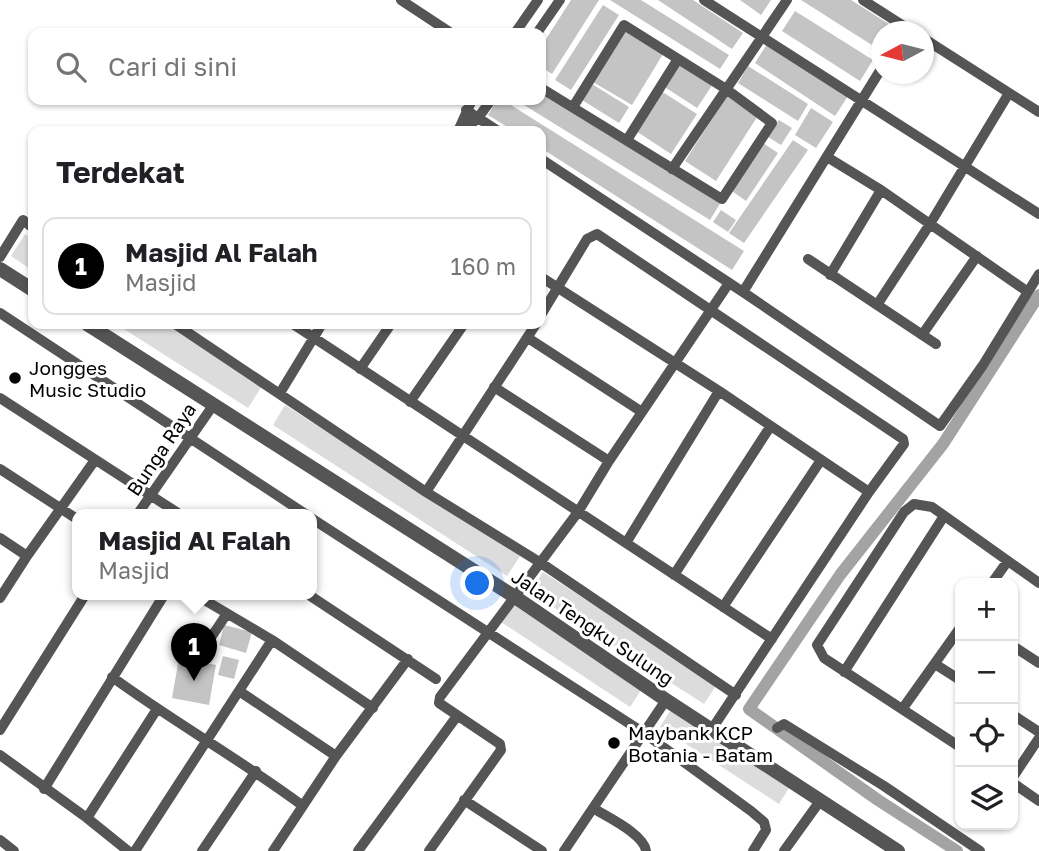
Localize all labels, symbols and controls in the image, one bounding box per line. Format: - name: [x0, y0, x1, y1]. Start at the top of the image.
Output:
- north arrow: [871, 21, 934, 84]
- search box: [28, 28, 546, 105]
- icon: search: [52, 48, 90, 86]
- text: Cari di sini: [108, 51, 237, 82]
- text: Terdekat: [56, 154, 185, 190]
- text: Masjid Al Falah: [125, 237, 317, 268]
- text: 1: [75, 252, 87, 280]
- text: 160 m: [451, 252, 516, 280]
- text: Masjid: [125, 268, 196, 296]
- place label: Jongges Music Studio: [29, 356, 146, 401]
- marker: Jongges Music Studio: [7, 370, 23, 386]
- street label: Bunga Raya: [122, 398, 200, 500]
- popup: [72, 509, 317, 600]
- text: Masjid Al Falah: [98, 525, 291, 556]
- text: Masjid: [98, 556, 170, 584]
- street label: Jalan Tengku Sulung: [508, 564, 678, 690]
- your location: [460, 566, 494, 600]
- map controls: [955, 578, 1018, 830]
- button: +: [955, 578, 1018, 641]
- pin: 1: [171, 623, 217, 681]
- button: −: [955, 641, 1018, 704]
- button: locate: [955, 704, 1018, 767]
- place label: Maybank KCP Botania - Batam: [628, 721, 773, 766]
- marker: Maybank KCP Botania - Batam: [606, 735, 622, 751]
- button: layers: [955, 767, 1018, 830]

